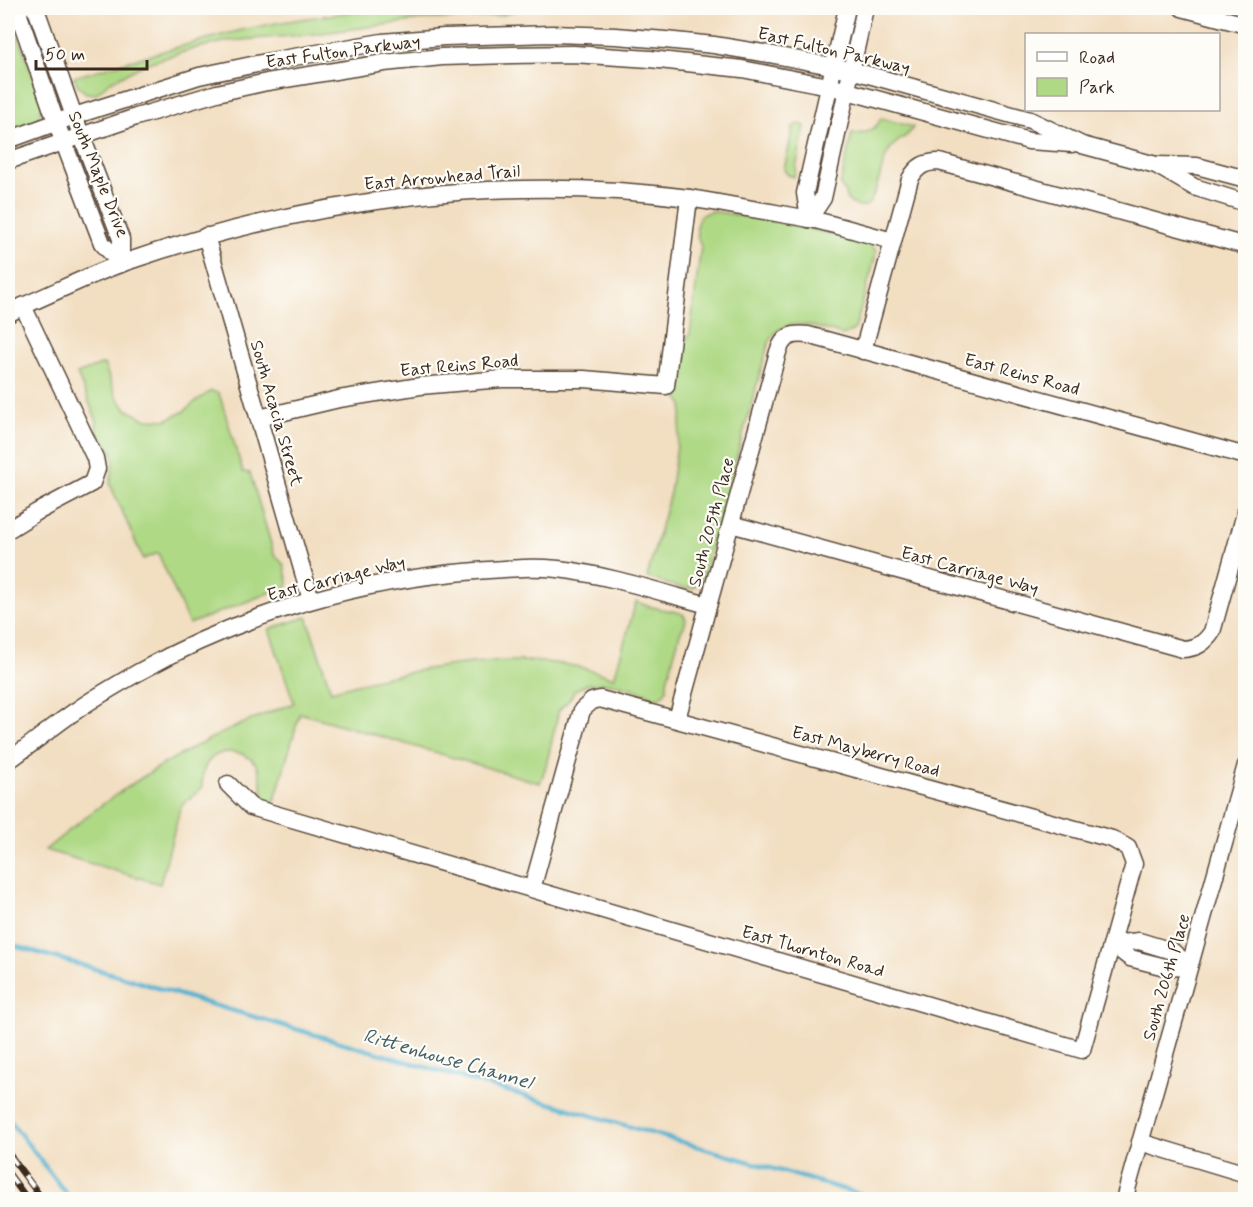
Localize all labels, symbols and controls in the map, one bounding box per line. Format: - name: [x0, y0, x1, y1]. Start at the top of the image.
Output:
- street label: East Fulton Parkway: [755, 22, 912, 80]
- street label: East Fulton Parkway: [264, 29, 422, 75]
- scale bar: [36, 33, 147, 71]
- legend: [1025, 33, 1220, 111]
- text: 50 m: [45, 43, 85, 67]
- text: Road: [1079, 46, 1115, 70]
- text: Park: [1079, 76, 1115, 100]
- street label: South Maple Drive: [62, 108, 134, 241]
- street label: East Arrowhead Trail: [363, 159, 521, 197]
- street label: South Acacia Street: [244, 338, 308, 489]
- street label: East Reins Road: [961, 348, 1082, 402]
- street label: East Reins Road: [399, 349, 519, 383]
- street label: South 205th Place: [683, 455, 741, 589]
- street label: East Carriage Way: [898, 541, 1041, 601]
- street label: East Carriage Way: [265, 550, 408, 608]
- street label: East Mayberry Road: [789, 721, 942, 783]
- street label: South 206th Place: [1137, 911, 1197, 1044]
- street label: East Thornton Road: [739, 920, 887, 984]
- water label: Rittenhouse Channel: [360, 1022, 538, 1097]

